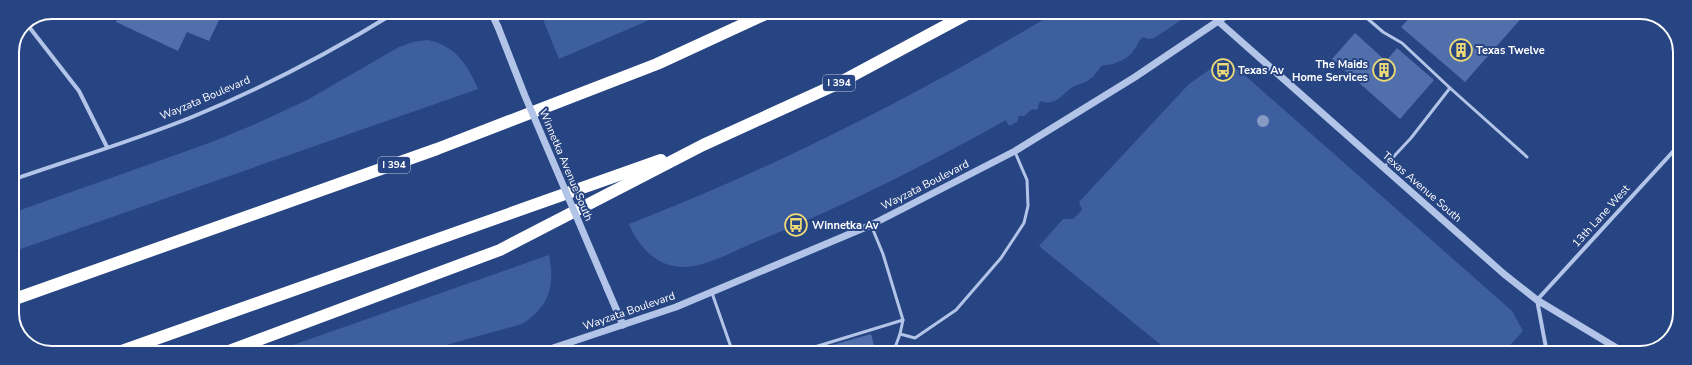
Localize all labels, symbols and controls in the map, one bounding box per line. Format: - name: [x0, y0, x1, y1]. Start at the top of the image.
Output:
- building icon: Texas Twelve: [1448, 37, 1474, 63]
- place label: Texas Twelve: [1476, 43, 1545, 58]
- bus stop icon: Texas Av: [1210, 57, 1236, 83]
- place label: The Maids Home Services: [1292, 57, 1368, 85]
- building icon: The Maids Home Services: [1371, 57, 1397, 83]
- place label: Texas Av: [1238, 63, 1284, 78]
- street label: Wayzata Boulevard: [158, 72, 252, 124]
- road number: I 394: [823, 75, 855, 91]
- street label: Winnetka Avenue South: [536, 107, 596, 223]
- street label: Texas Avenue South: [1379, 148, 1465, 226]
- street label: Wayzata Boulevard: [879, 156, 971, 214]
- road number: I 394: [378, 157, 410, 173]
- street label: 13th Lane West: [1569, 181, 1633, 250]
- bus stop icon: Winnetka Av: [783, 212, 809, 238]
- place label: Winnetka Av: [812, 218, 879, 233]
- street label: Wayzata Boulevard: [581, 288, 677, 334]

